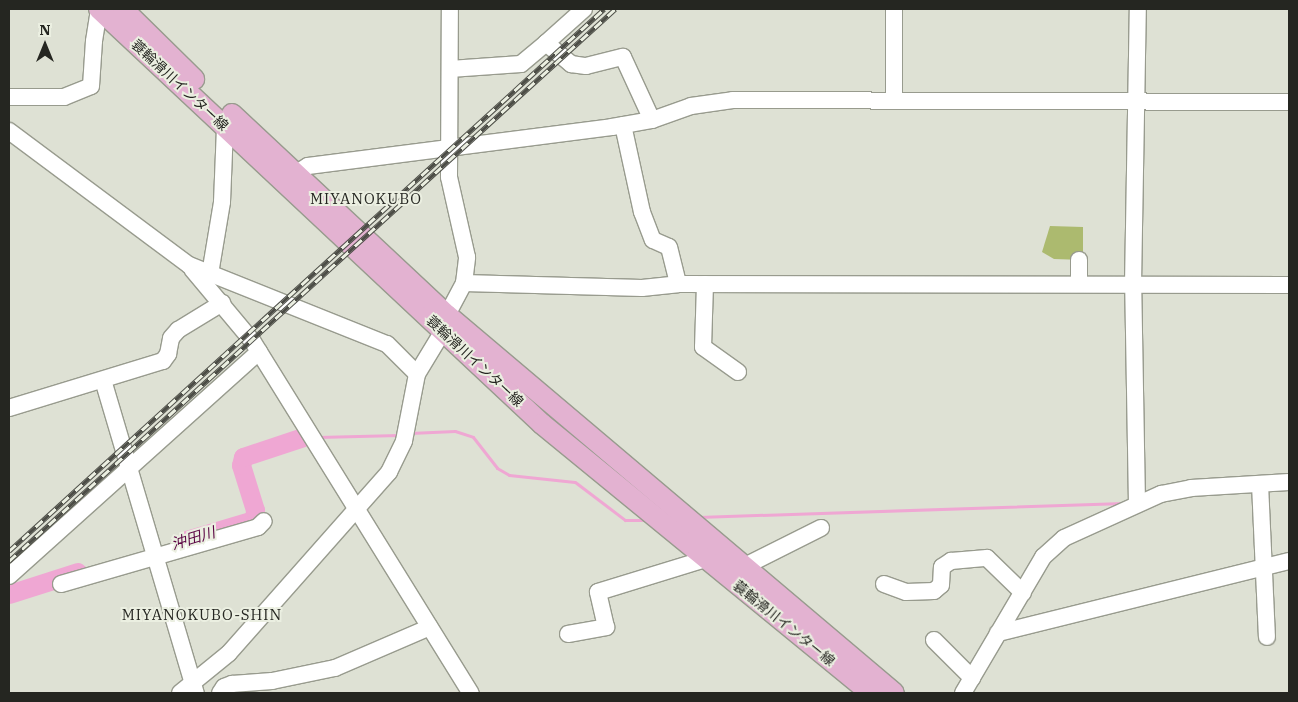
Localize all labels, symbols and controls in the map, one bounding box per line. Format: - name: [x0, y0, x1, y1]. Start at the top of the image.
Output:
- north arrow: [20, 20, 70, 70]
- text: N: [39, 21, 51, 39]
- street label: 蓑輪滑川インター線: [128, 36, 232, 134]
- district label: MIYANOKUBO: [309, 190, 423, 208]
- street label: 蓑輪滑川インター線: [423, 312, 527, 410]
- water label: 沖田川: [169, 523, 217, 553]
- street label: 蓑輪滑川インター線: [730, 577, 838, 669]
- district label: MIYANOKUBO-SHIN: [120, 606, 284, 624]

